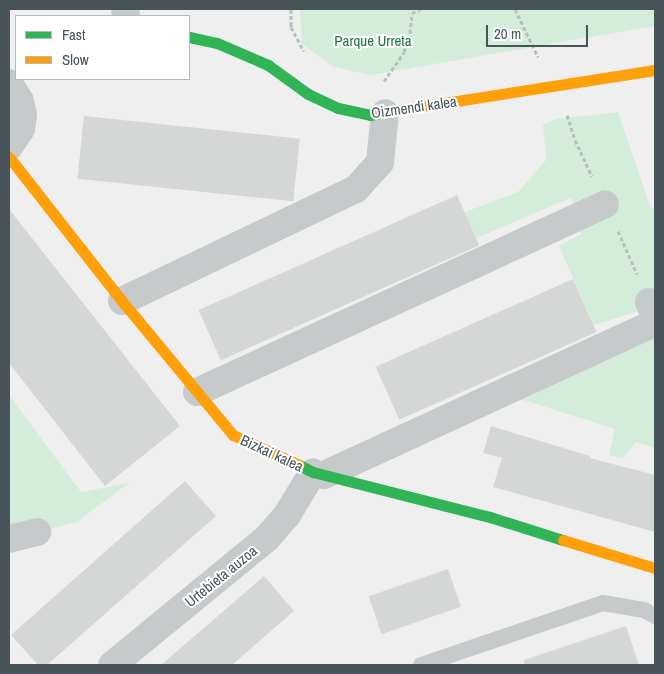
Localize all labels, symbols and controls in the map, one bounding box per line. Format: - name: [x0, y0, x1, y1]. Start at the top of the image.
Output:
- legend: [15, 15, 190, 80]
- scale bar: [489, 15, 592, 47]
- text: 20 m: [494, 23, 521, 44]
- text: Fast: [62, 24, 85, 45]
- park label: Parque Urreta: [334, 32, 412, 50]
- text: Slow: [62, 49, 89, 70]
- street label: Oizmendi kalea: [370, 92, 458, 122]
- street label: Bizkai kalea: [238, 431, 306, 475]
- street label: Urtebieta auzoa: [181, 541, 261, 611]

